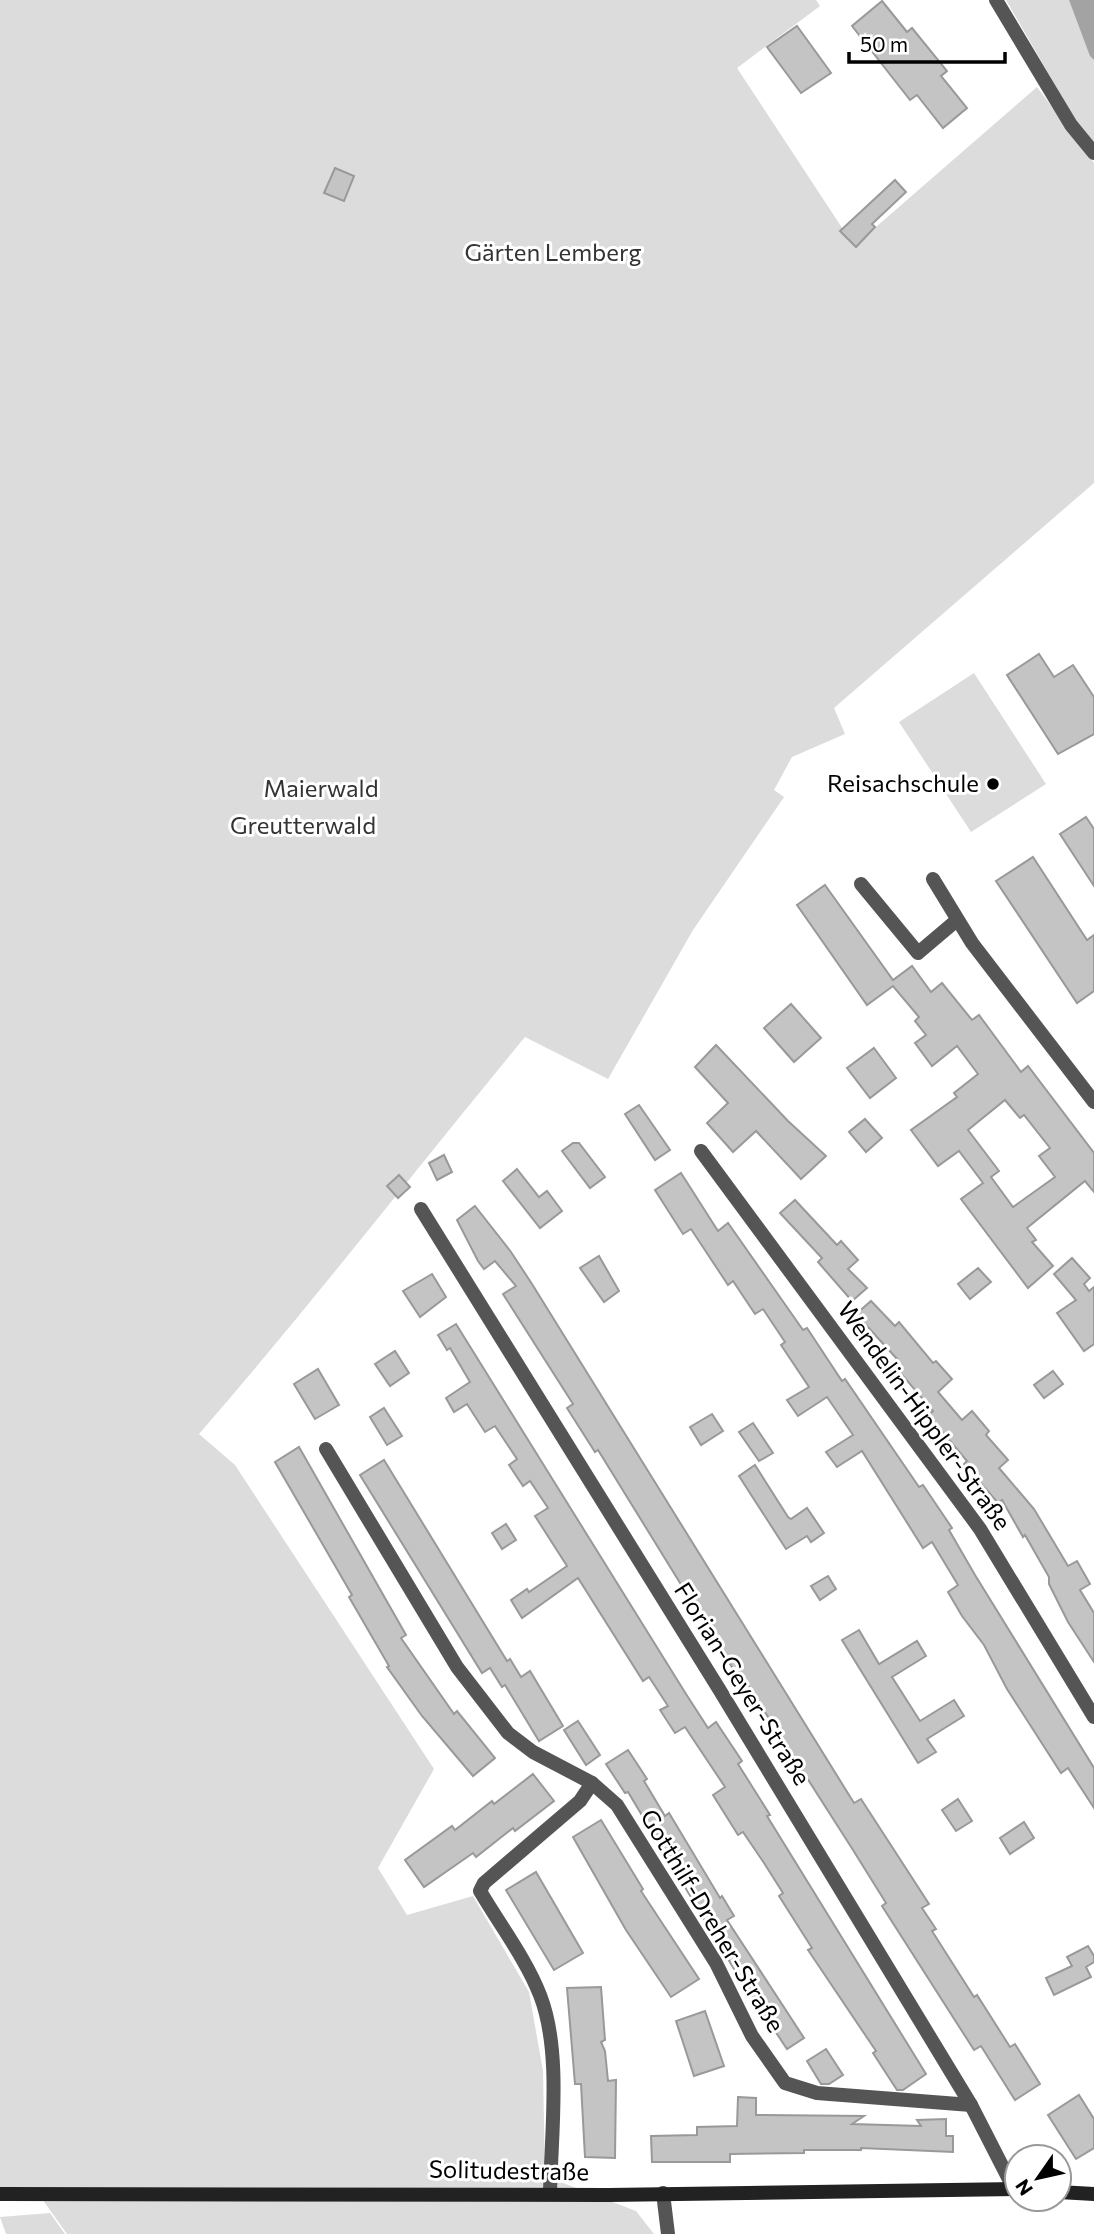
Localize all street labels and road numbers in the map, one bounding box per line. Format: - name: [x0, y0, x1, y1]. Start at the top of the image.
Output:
- street label: Wendelin-Hippler-Straße: [832, 1295, 1018, 1535]
- street label: Florian-Geyer-Straße: [669, 1577, 817, 1790]
- street label: Gotthilf-Dreher-Straße: [635, 1803, 791, 2037]
- street label: Solitudestraße: [429, 2154, 589, 2185]

